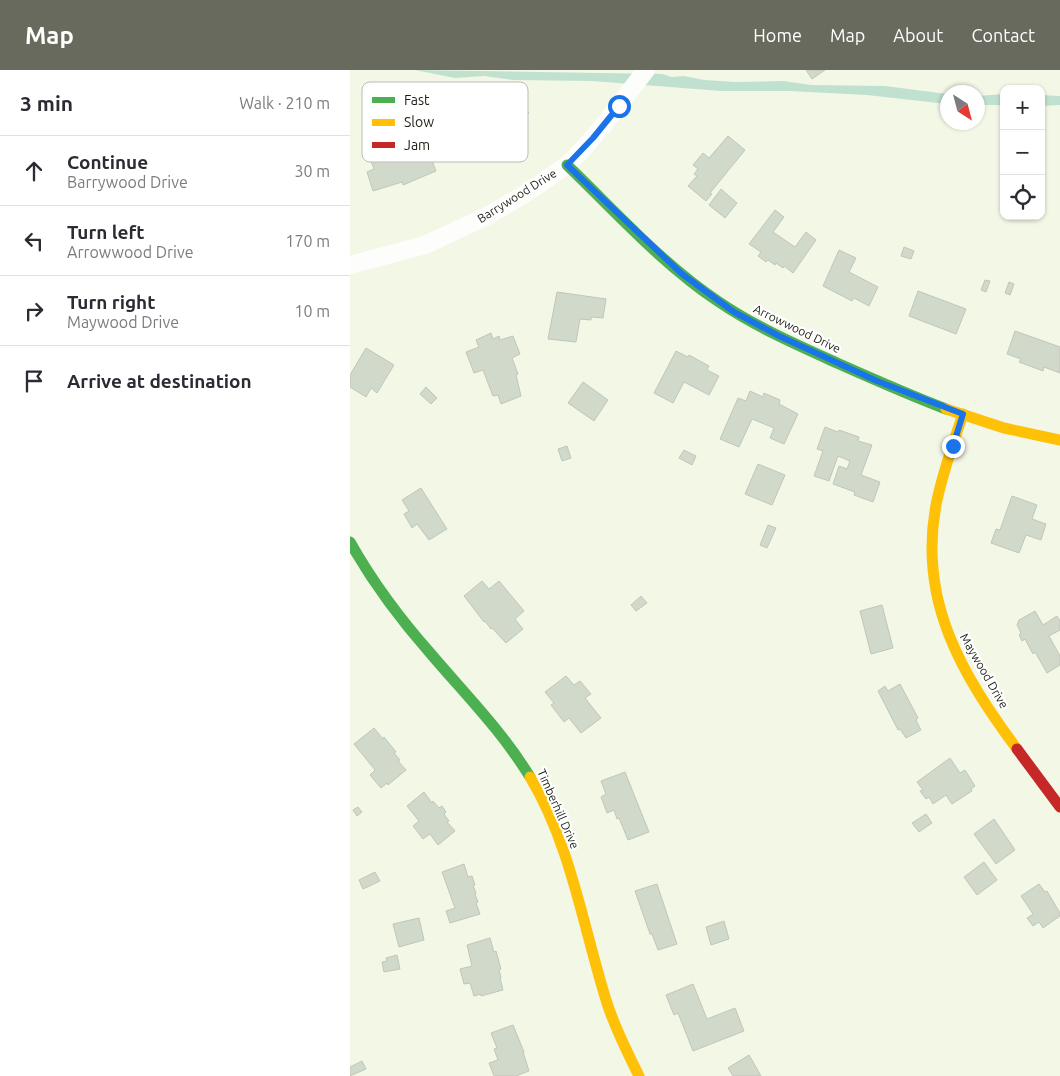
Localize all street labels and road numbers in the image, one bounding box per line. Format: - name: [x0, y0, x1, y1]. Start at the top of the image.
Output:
- street label: Barrywood Drive: [475, 166, 559, 225]
- street label: Arrowwood Drive: [752, 302, 843, 355]
- street label: Maywood Drive: [958, 631, 1011, 710]
- street label: Timberhill Drive: [535, 767, 582, 851]

